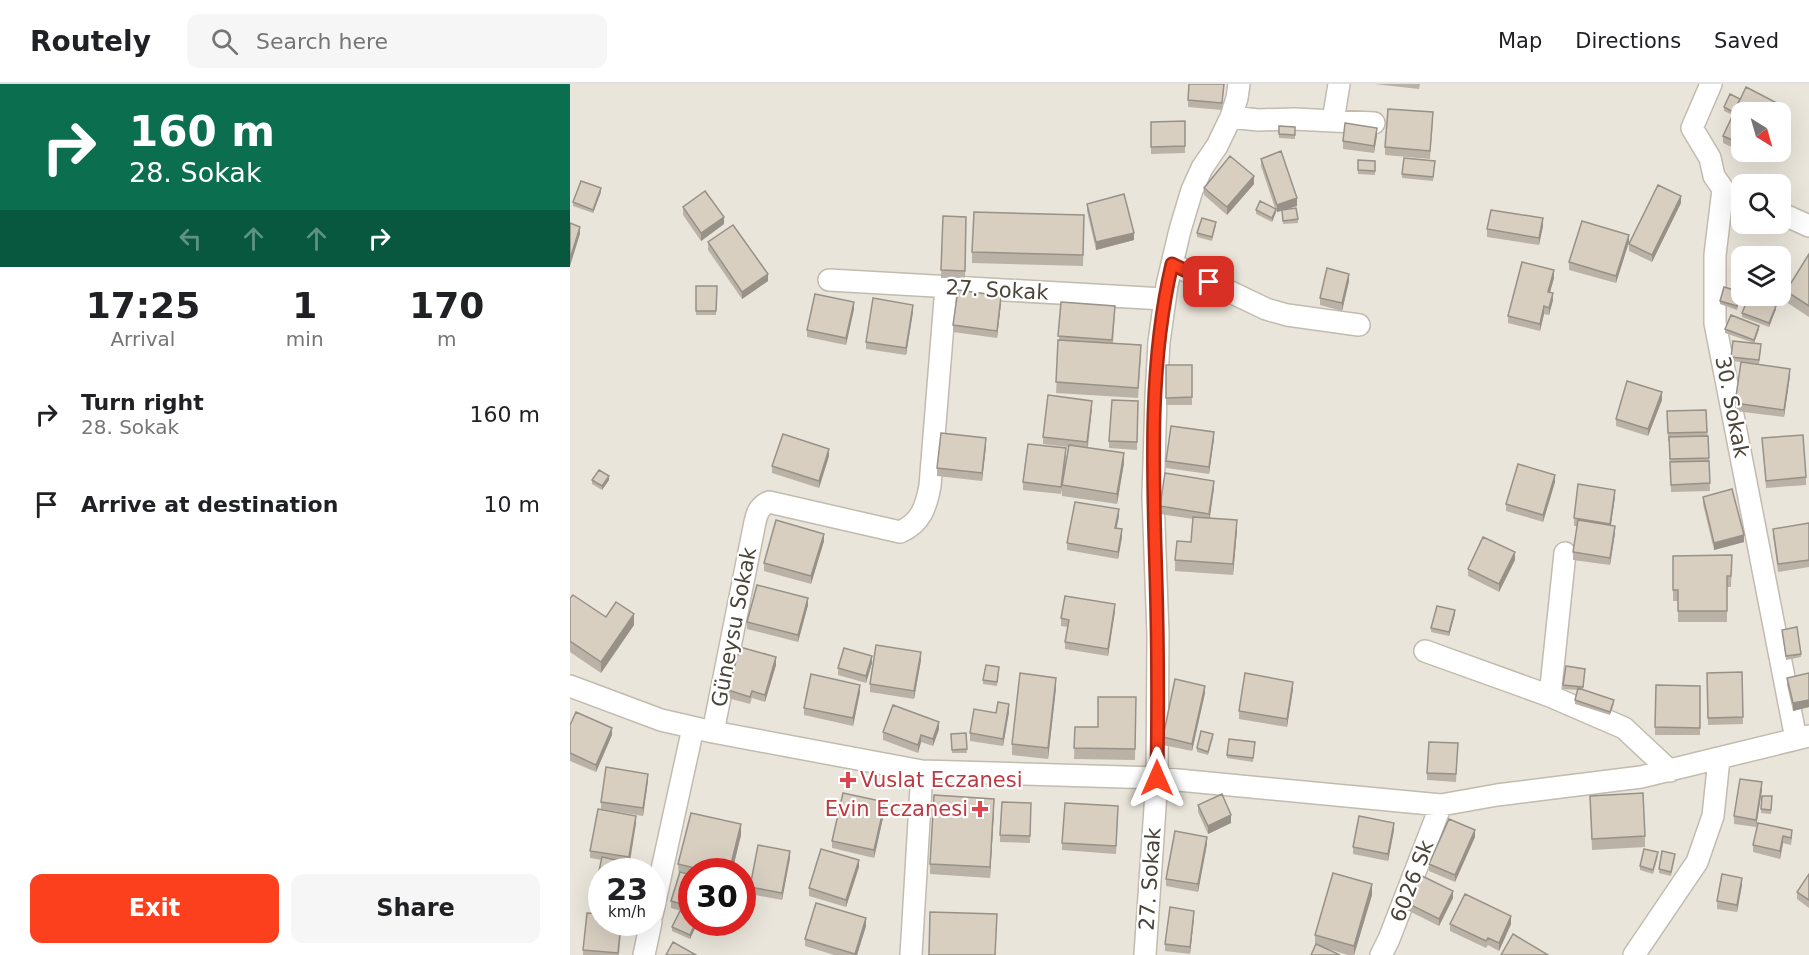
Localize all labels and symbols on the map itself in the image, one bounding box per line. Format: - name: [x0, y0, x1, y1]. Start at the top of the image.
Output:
- north arrow: [1731, 102, 1791, 162]
- pin: [1183, 256, 1234, 307]
- street label: 27. Sokak: [945, 275, 1050, 305]
- street label: 30. Sokak: [1710, 354, 1754, 461]
- street label: Güneysu Sokak: [707, 544, 761, 709]
- position arrow: [1125, 746, 1189, 810]
- place label: Vuslat Eczanesi: [860, 768, 1023, 792]
- marker: Vuslat Eczanesi: [841, 773, 855, 787]
- place label: Evin Eczanesi: [825, 797, 968, 821]
- marker: Evin Eczanesi: [973, 802, 987, 816]
- street label: 27. Sokak: [1134, 826, 1166, 931]
- street label: 6026 Sk: [1385, 836, 1439, 925]
- speed limit sign: 30: [678, 858, 756, 936]

